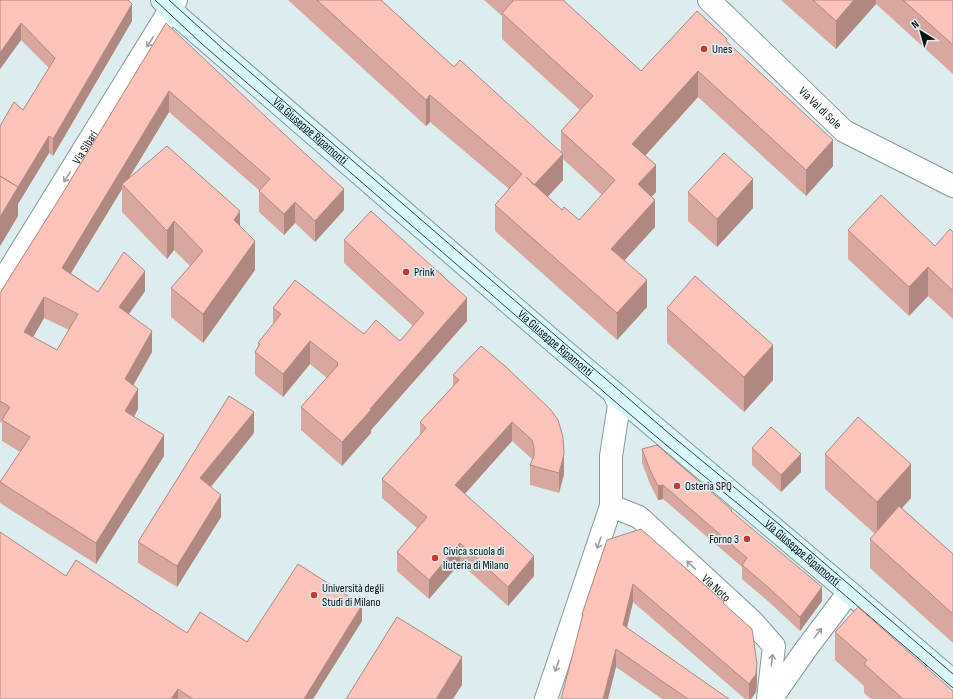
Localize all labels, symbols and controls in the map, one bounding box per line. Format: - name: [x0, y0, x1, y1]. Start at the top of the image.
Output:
- north arrow: [901, 12, 941, 52]
- text: N: [909, 17, 922, 31]
- one-way arrow: [146, 36, 154, 48]
- place label: Unes: [712, 42, 732, 57]
- marker: Unes: [699, 44, 709, 54]
- street label: Via Val di Sole: [796, 84, 845, 132]
- street label: Via Giuseppe Ripamonti: [270, 94, 351, 168]
- street label: Via Sibari: [69, 128, 101, 167]
- one-way arrow: [63, 171, 71, 182]
- place label: Prink: [414, 265, 435, 280]
- marker: Prink: [401, 267, 411, 277]
- street label: Via Giuseppe Ripamonti: [515, 306, 596, 379]
- place label: Osteria SPQ: [685, 479, 732, 494]
- marker: Osteria SPQ: [672, 481, 682, 491]
- street label: Via Giuseppe Ripamonti: [762, 516, 843, 589]
- place label: Forno 3: [709, 532, 739, 547]
- marker: Forno 3: [742, 534, 752, 544]
- one-way arrow: [594, 536, 602, 548]
- place label: Civica scuola di liuteria di Milano: [443, 544, 509, 573]
- marker: Civica scuola di liuteria di Milano: [430, 553, 440, 563]
- one-way arrow: [687, 561, 697, 570]
- street label: Via Noto: [699, 571, 734, 605]
- place label: Università degli Studi di Milano: [322, 581, 384, 610]
- marker: Università degli Studi di Milano: [309, 590, 319, 600]
- one-way arrow: [814, 627, 822, 638]
- one-way arrow: [768, 654, 776, 667]
- one-way arrow: [552, 659, 560, 671]

